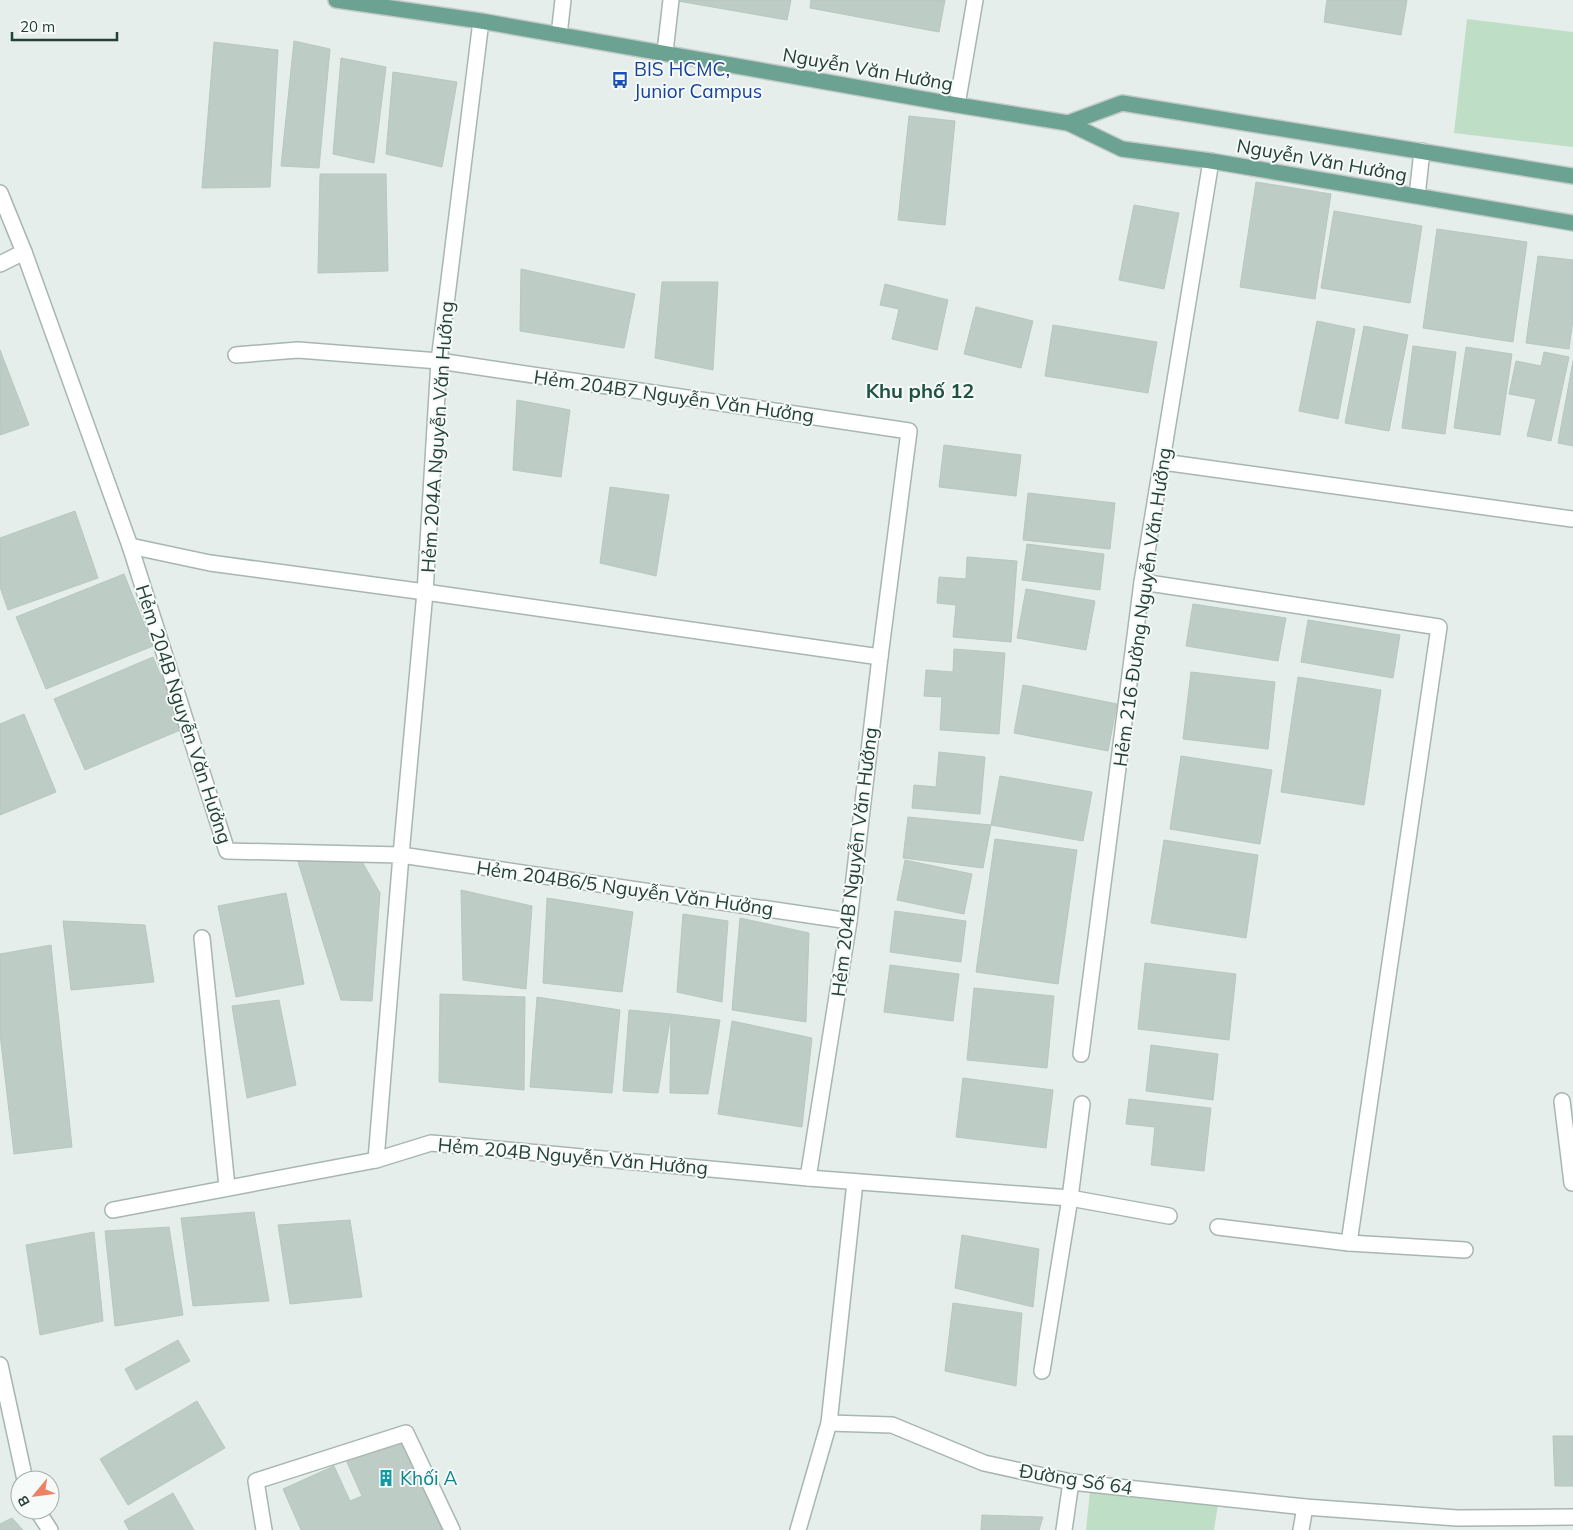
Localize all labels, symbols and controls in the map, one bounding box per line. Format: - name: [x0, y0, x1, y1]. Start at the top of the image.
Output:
- scale bar: [12, 10, 118, 42]
- text: 20 m: [20, 17, 55, 36]
- street label: Nguyễn Văn Hưởng: [781, 42, 955, 96]
- place label: BIS HCMC, Junior Campus: [634, 57, 762, 103]
- bus stop icon: BIS HCMC, Junior Campus: [610, 70, 630, 90]
- street label: Nguyễn Văn Hưởng: [1235, 133, 1409, 187]
- street label: Hẻm 204A Nguyễn Văn Hưởng: [416, 300, 458, 574]
- street label: Hẻm 204B7 Nguyễn Văn Hưởng: [532, 364, 816, 428]
- district label: Khu phố 12: [866, 378, 974, 403]
- street label: Hẻm 216 Đường Nguyễn Văn Hưởng: [1108, 446, 1176, 768]
- street label: Hẻm 204B Nguyễn Văn Hưởng: [131, 581, 237, 847]
- street label: Hẻm 204B Nguyễn Văn Hưởng: [826, 726, 882, 998]
- street label: Hẻm 204B6/5 Nguyễn Văn Hưởng: [475, 855, 775, 921]
- street label: Hẻm 204B Nguyễn Văn Hưởng: [437, 1132, 709, 1180]
- street label: Đường Số 64: [1018, 1458, 1134, 1500]
- place label: Khối A: [400, 1466, 458, 1490]
- building icon: Khối A: [376, 1468, 396, 1488]
- north arrow: [10, 1470, 60, 1520]
- text: B: [13, 1492, 34, 1510]

